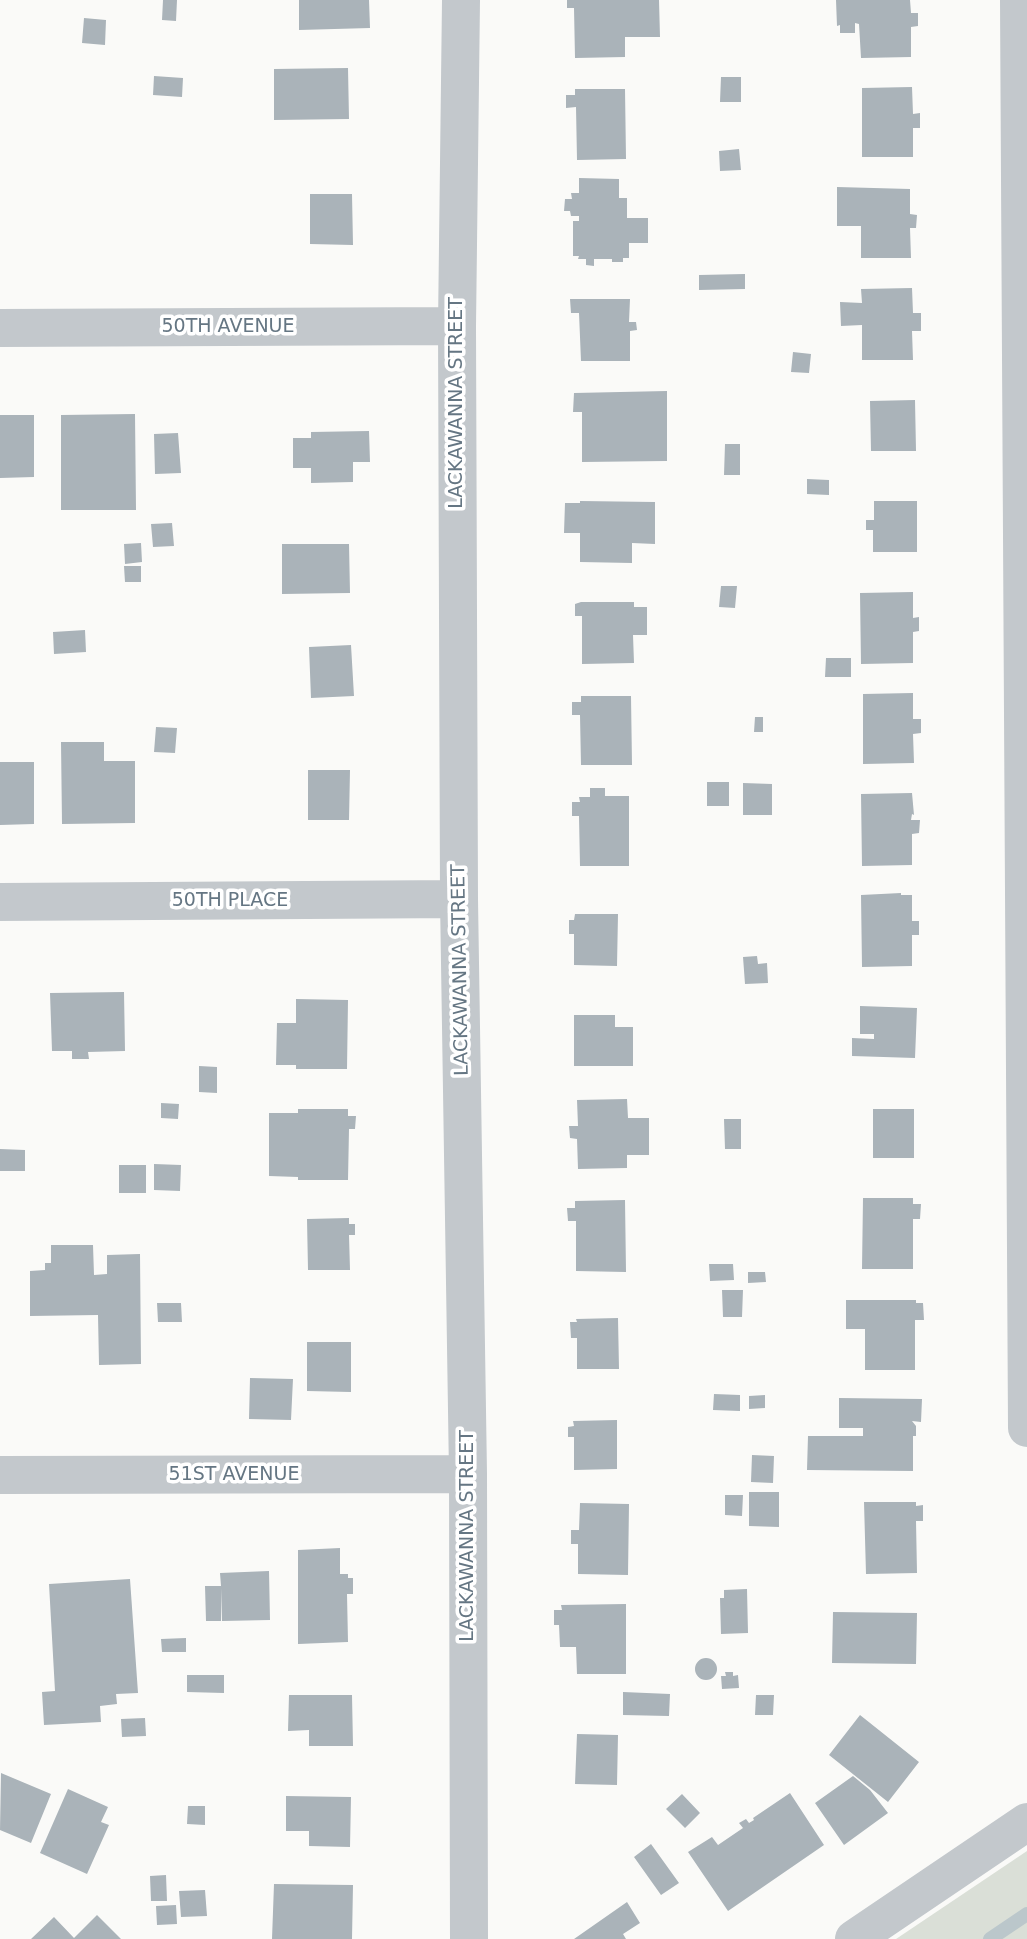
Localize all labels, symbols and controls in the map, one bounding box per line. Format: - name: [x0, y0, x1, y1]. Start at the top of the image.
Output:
- street label: LACKAWANNA STREET: [446, 297, 468, 509]
- street label: 50TH AVENUE: [161, 316, 295, 338]
- street label: LACKAWANNA STREET: [448, 864, 474, 1076]
- street label: 50TH PLACE: [172, 890, 288, 912]
- street label: LACKAWANNA STREET: [457, 1430, 479, 1642]
- street label: 51ST AVENUE: [169, 1464, 299, 1486]

